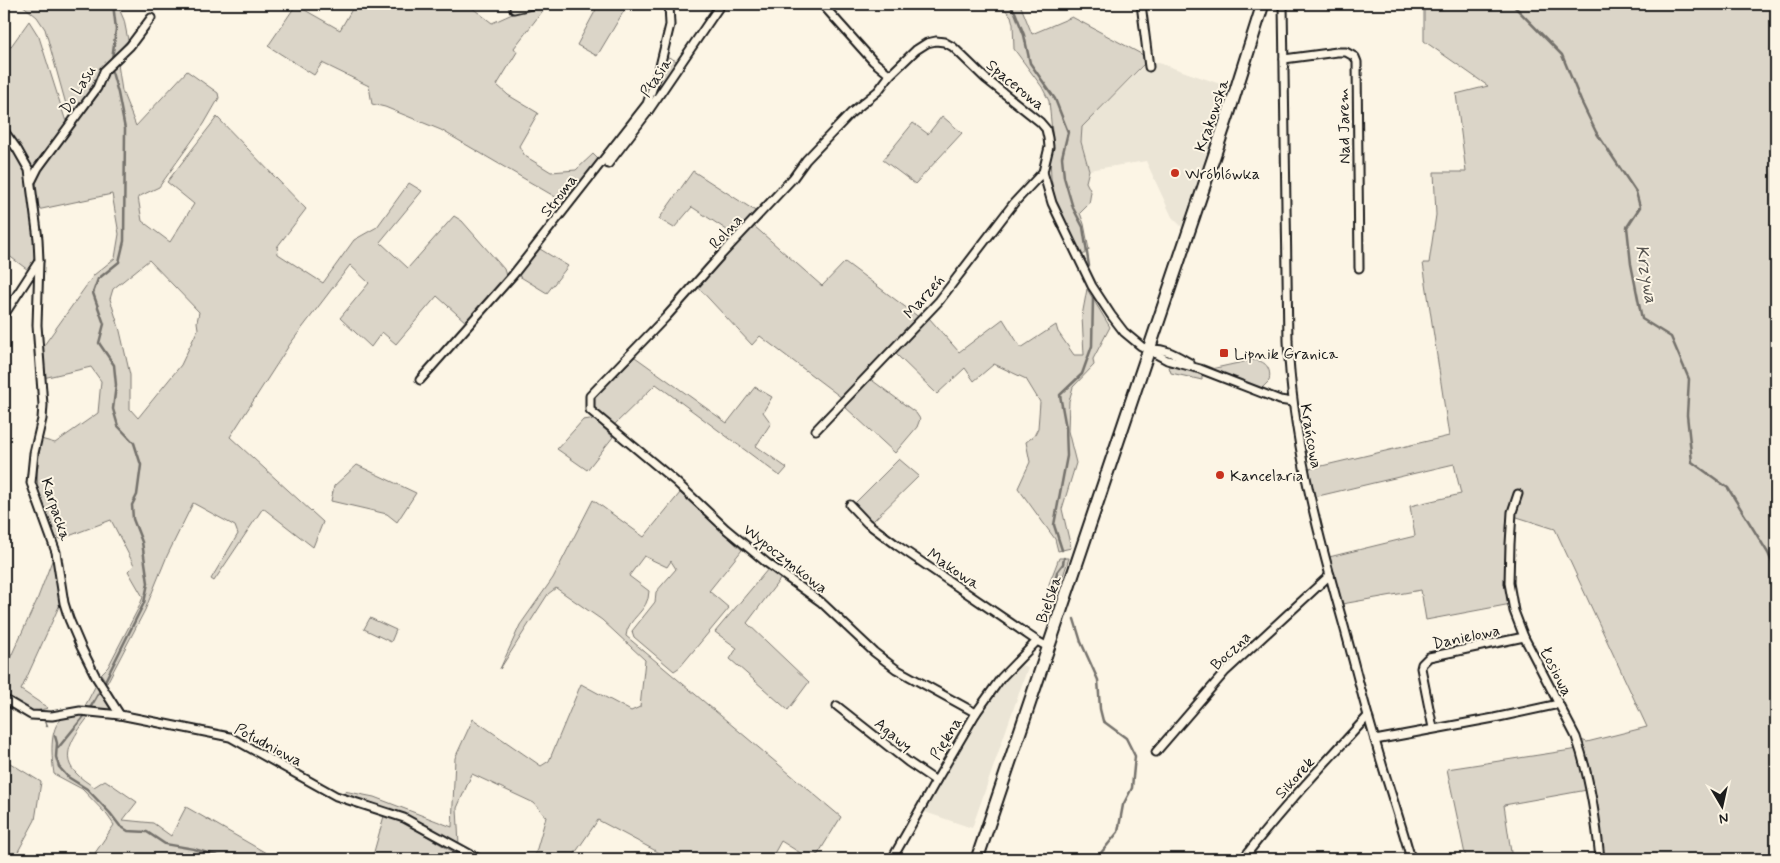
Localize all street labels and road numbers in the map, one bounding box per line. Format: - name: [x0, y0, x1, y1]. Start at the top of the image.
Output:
- street label: Ptasia: [635, 54, 677, 102]
- street label: Spacerowa: [981, 55, 1049, 115]
- street label: Do Lasu: [55, 61, 101, 118]
- street label: Krakowska: [1190, 76, 1235, 155]
- street label: Nad Jarem: [1333, 88, 1356, 164]
- street label: Stroma: [536, 170, 582, 222]
- street label: Rolna: [705, 210, 748, 254]
- street label: Marzeń: [899, 270, 949, 324]
- street label: Krańcowa: [1295, 402, 1327, 470]
- street label: Karpacka: [36, 475, 76, 544]
- street label: Wypoczynkowa: [738, 520, 832, 599]
- street label: Makowa: [923, 544, 984, 595]
- street label: Bielska: [1032, 573, 1067, 626]
- street label: Danielowa: [1431, 620, 1502, 655]
- street label: Boczna: [1206, 627, 1256, 675]
- street label: Łosiowa: [1534, 643, 1577, 700]
- street label: Agawy: [870, 713, 916, 757]
- street label: Piękna: [925, 714, 967, 764]
- street label: Południowa: [231, 719, 306, 772]
- street label: Sikorek: [1271, 753, 1320, 803]

